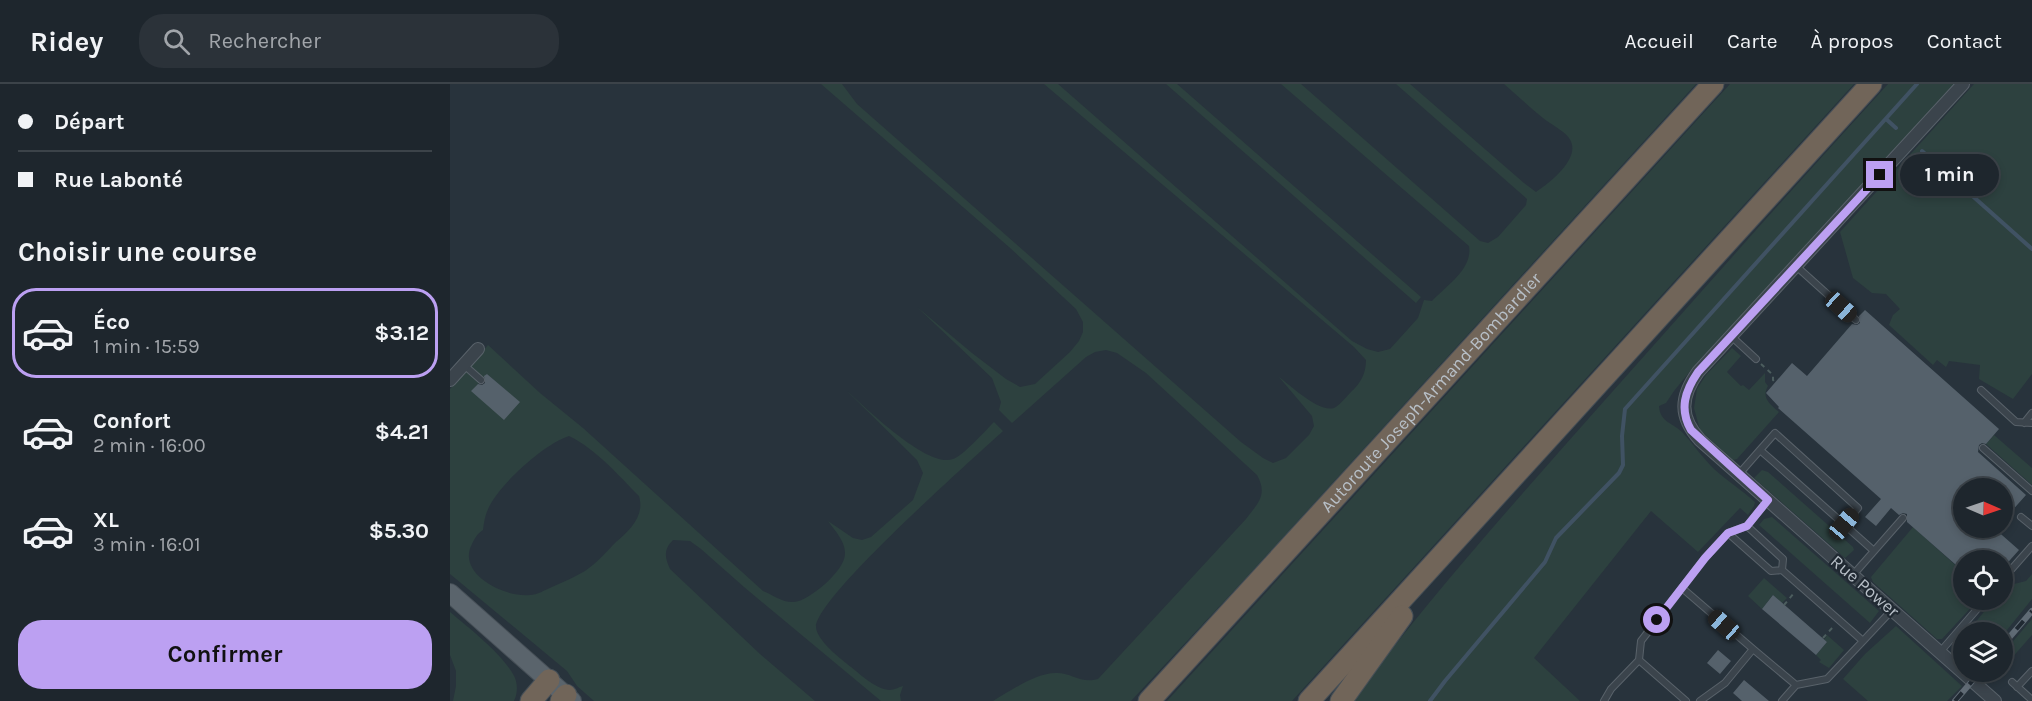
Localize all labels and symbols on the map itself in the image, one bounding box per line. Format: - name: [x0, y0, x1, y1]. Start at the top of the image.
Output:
- callout: 1 min: [1901, 154, 2000, 196]
- route end: [1866, 161, 1893, 188]
- street label: Autoroute Joseph-Armand-Bombardier: [1316, 268, 1546, 517]
- car: [1822, 288, 1860, 326]
- north arrow: [1953, 478, 2013, 538]
- car: [1826, 504, 1862, 544]
- street label: Rue Power: [1826, 550, 1904, 622]
- route start: [1643, 606, 1670, 633]
- car: [1705, 606, 1743, 644]

